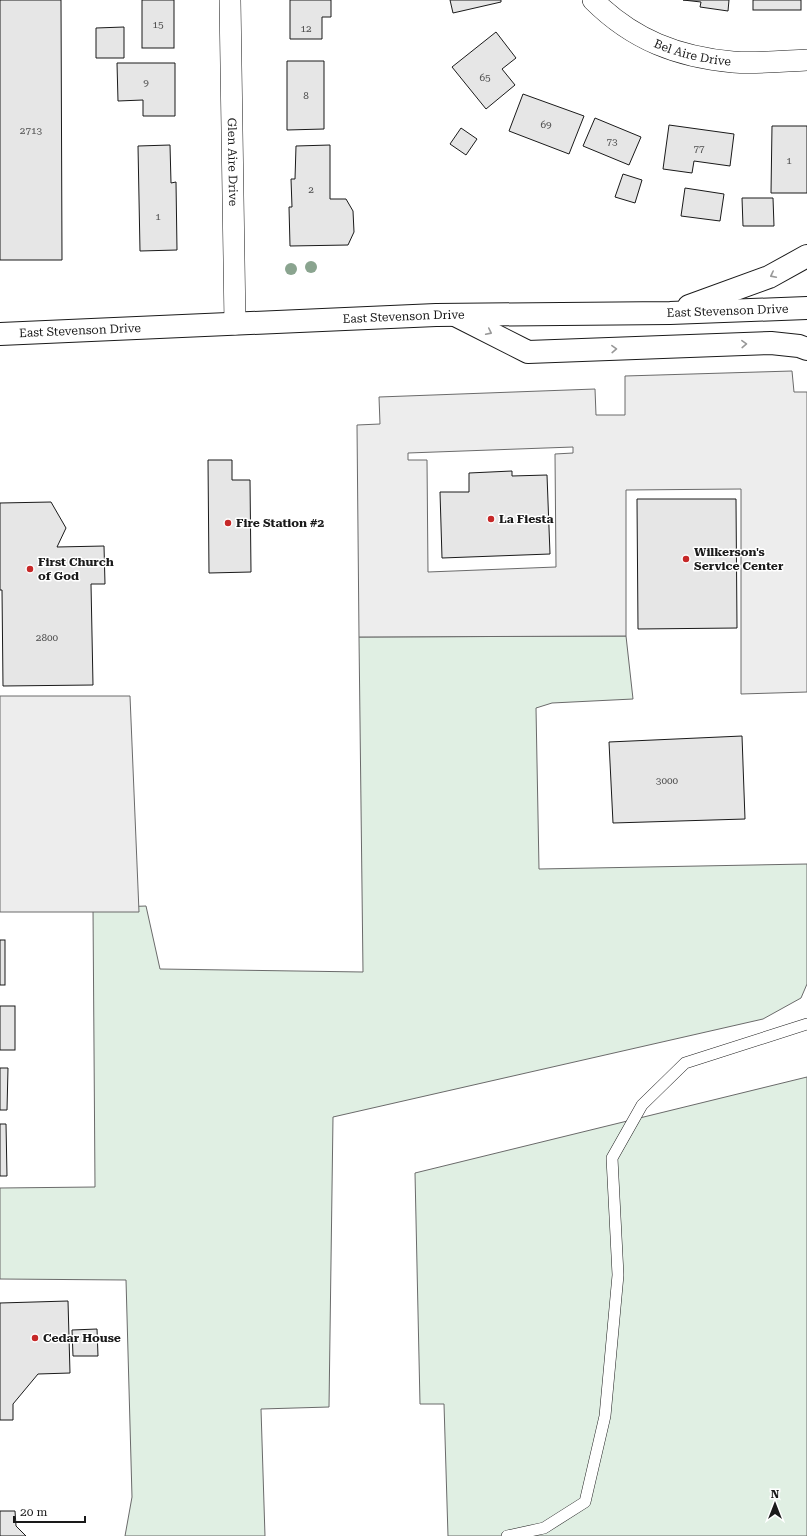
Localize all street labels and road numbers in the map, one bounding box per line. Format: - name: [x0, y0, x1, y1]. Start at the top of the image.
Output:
- street label: Bel Aire Drive: [652, 36, 732, 69]
- street label: Glen Aire Drive: [225, 118, 240, 207]
- street label: East Stevenson Drive: [666, 302, 789, 320]
- street label: East Stevenson Drive: [342, 308, 465, 326]
- street label: East Stevenson Drive: [19, 321, 142, 340]

